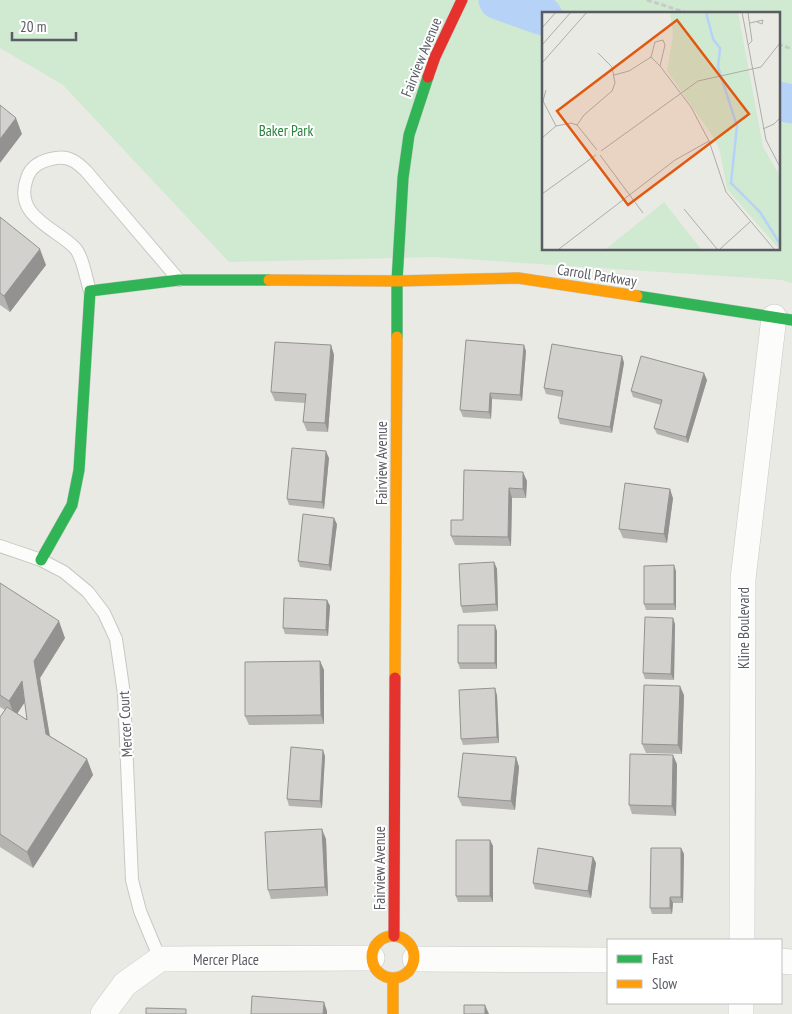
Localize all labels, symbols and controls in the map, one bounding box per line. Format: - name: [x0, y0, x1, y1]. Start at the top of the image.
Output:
- scale bar: [12, 10, 76, 42]
- inset map: [542, 12, 780, 250]
- street label: Fairview Avenue: [396, 14, 446, 100]
- text: 20 m: [20, 17, 46, 36]
- park label: Baker Park: [259, 121, 313, 140]
- street label: Carroll Parkway: [556, 259, 639, 291]
- street label: Fairview Avenue: [372, 421, 391, 505]
- street label: Kline Boulevard: [734, 587, 753, 669]
- street label: Mercer Court: [114, 690, 136, 758]
- street label: Fairview Avenue: [370, 826, 389, 910]
- legend: [607, 939, 782, 1004]
- text: Fast: [652, 949, 673, 968]
- street label: Mercer Place: [193, 950, 259, 969]
- text: Slow: [652, 974, 677, 993]

